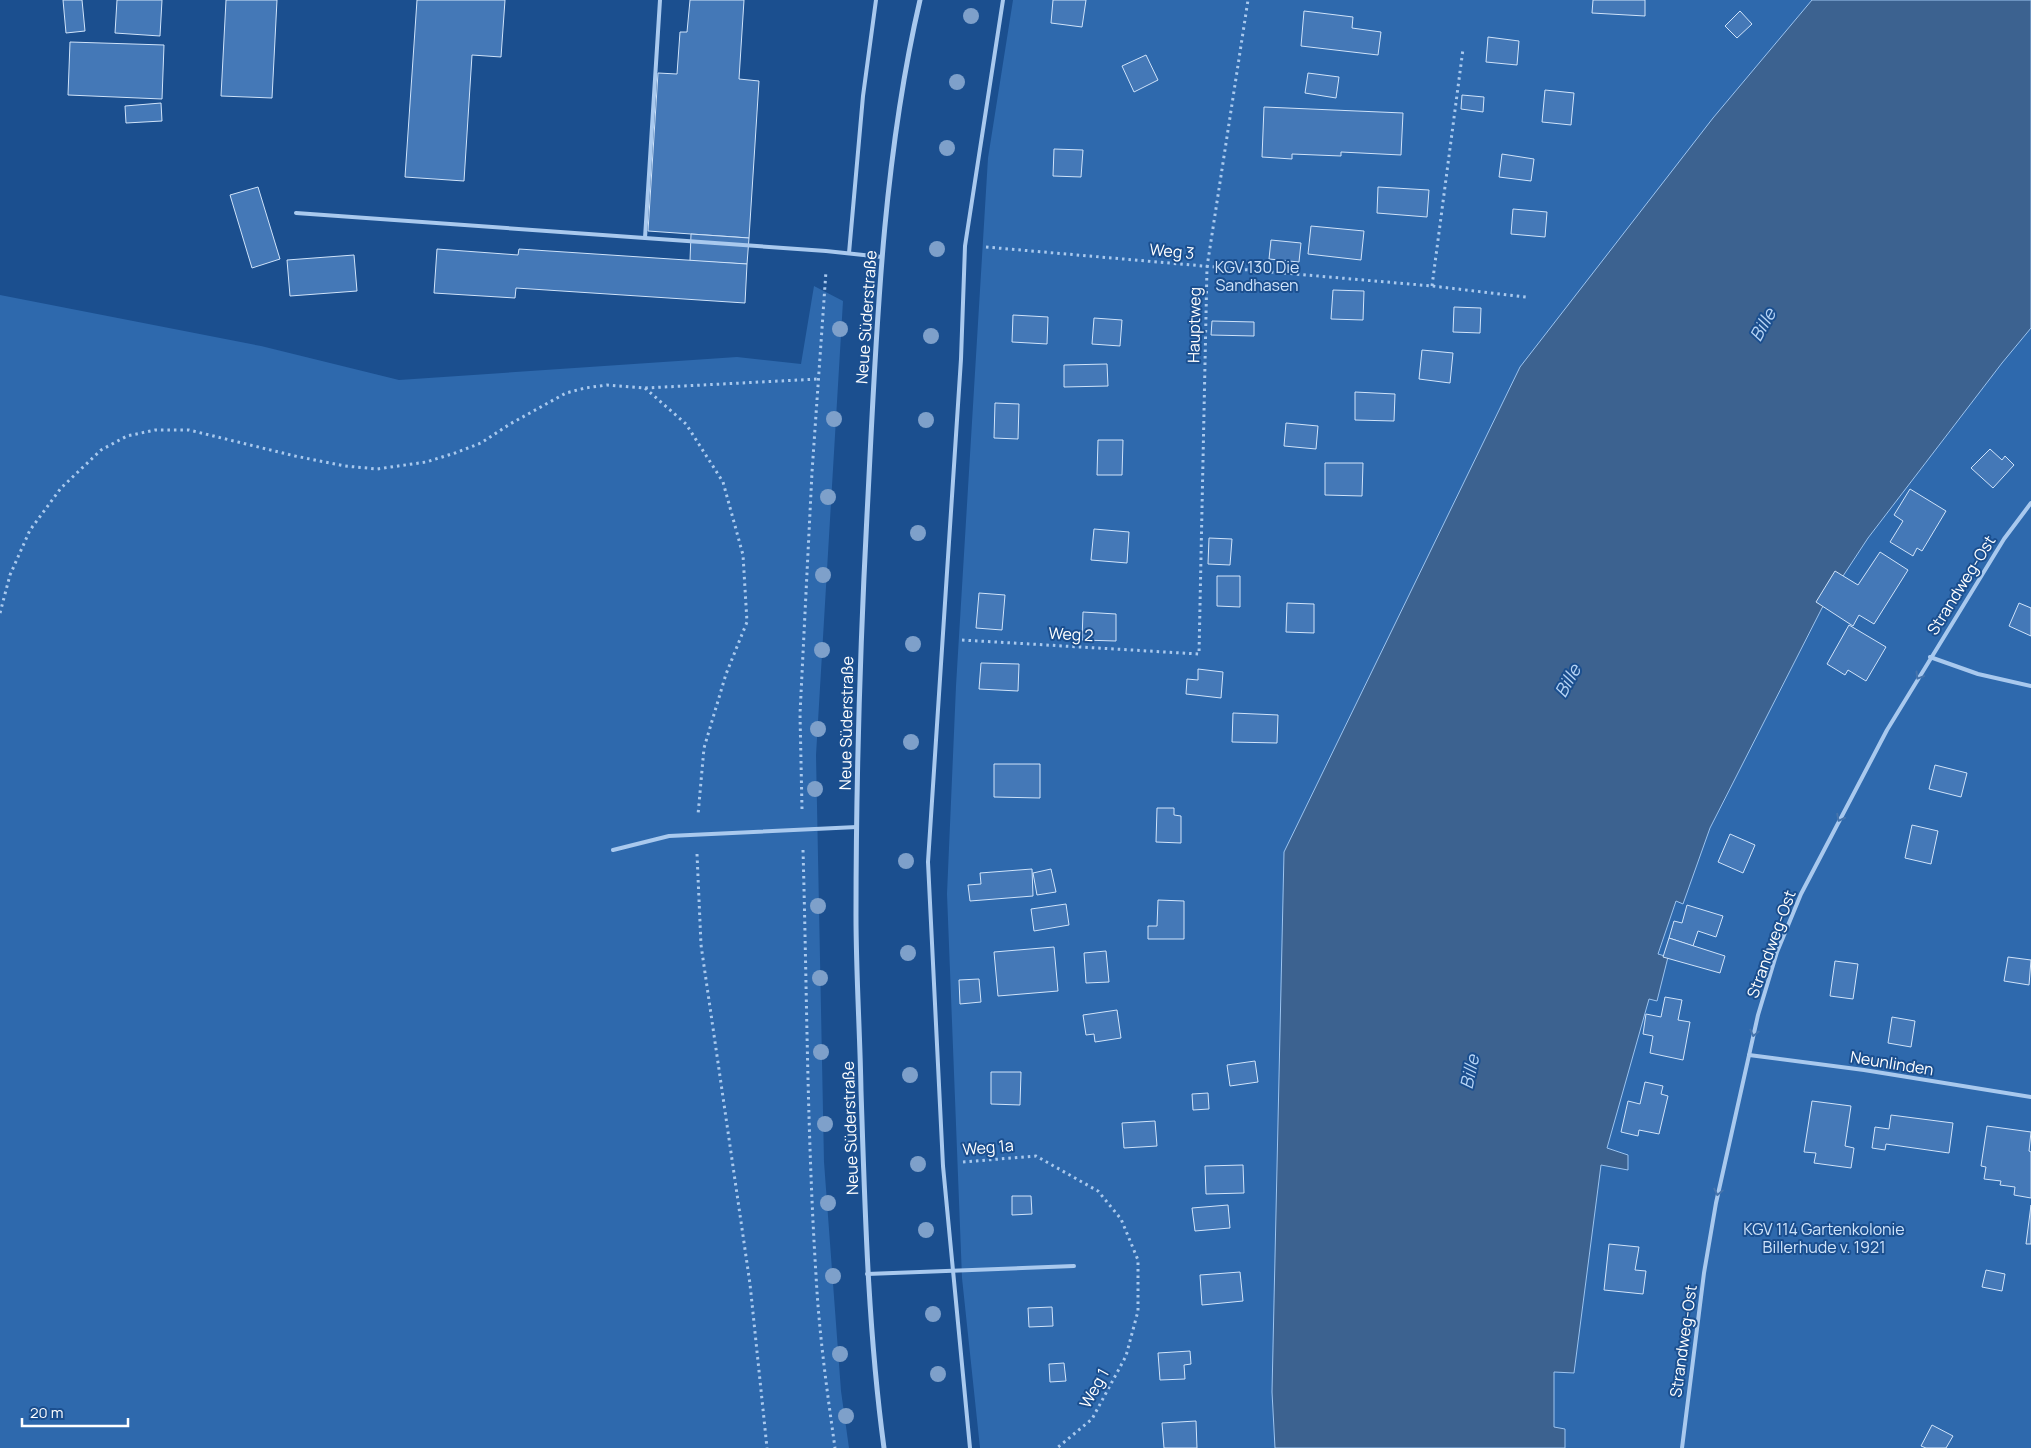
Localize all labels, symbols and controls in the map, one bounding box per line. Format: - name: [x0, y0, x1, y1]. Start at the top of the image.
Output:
- street label: Weg 3: [1149, 238, 1195, 264]
- street label: Neue Süderstraße: [850, 249, 882, 385]
- park label: KGV 130 Die Sandhasen: [1215, 256, 1299, 296]
- street label: Hauptweg: [1182, 287, 1206, 363]
- water label: Bille: [1743, 302, 1782, 345]
- street label: Strandweg-Ost: [1922, 531, 2000, 639]
- street label: Weg 2: [1048, 622, 1094, 646]
- street label: Neue Süderstraße: [834, 656, 858, 790]
- water label: Bille: [1548, 658, 1587, 701]
- one-way arrow: [1916, 671, 1926, 680]
- one-way arrow: [1836, 813, 1846, 822]
- street label: Strandweg-Ost: [1741, 887, 1801, 1001]
- one-way arrow: [1749, 1029, 1760, 1038]
- street label: Neunlinden: [1849, 1046, 1935, 1080]
- water label: Bille: [1454, 1051, 1485, 1091]
- street label: Neue Süderstraße: [837, 1061, 863, 1195]
- street label: Weg 1a: [962, 1134, 1014, 1160]
- one-way arrow: [1714, 1187, 1724, 1196]
- park label: KGV 114 Gartenkolonie Billerhude v. 1921: [1743, 1218, 1905, 1258]
- street label: Strandweg-Ost: [1664, 1283, 1702, 1399]
- street label: Weg 1: [1074, 1364, 1114, 1412]
- scale bar: [22, 1396, 129, 1428]
- text: 20 m: [30, 1402, 63, 1423]

